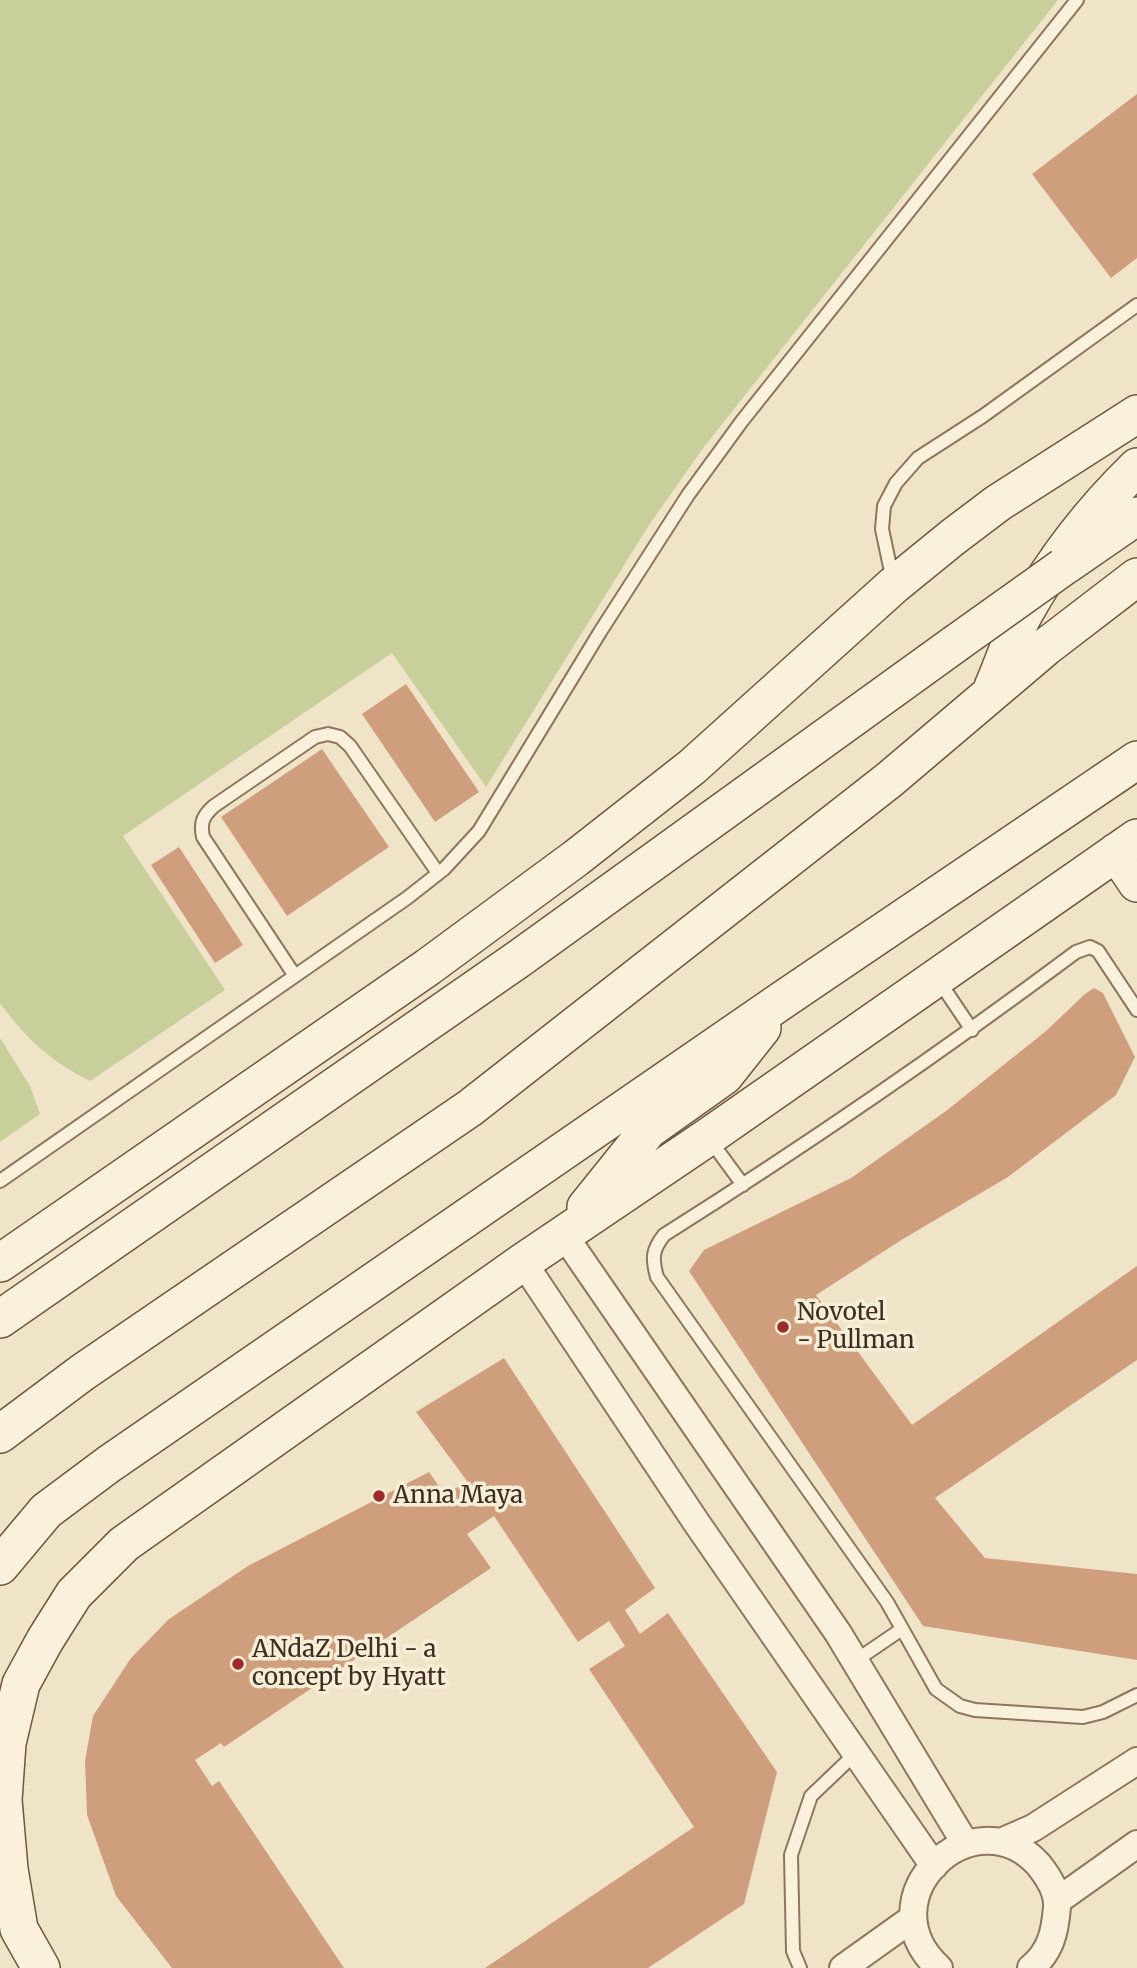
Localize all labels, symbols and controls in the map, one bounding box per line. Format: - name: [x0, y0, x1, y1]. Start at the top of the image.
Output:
- place label: Novotel - Pullman: [797, 1299, 915, 1355]
- marker: Novotel - Pullman: [775, 1319, 791, 1335]
- place label: Anna Maya: [393, 1482, 523, 1510]
- marker: Anna Maya: [371, 1488, 387, 1504]
- place label: ANdaZ Delhi - a concept by Hyatt: [252, 1636, 446, 1692]
- marker: ANdaZ Delhi - a concept by Hyatt: [230, 1656, 246, 1672]

